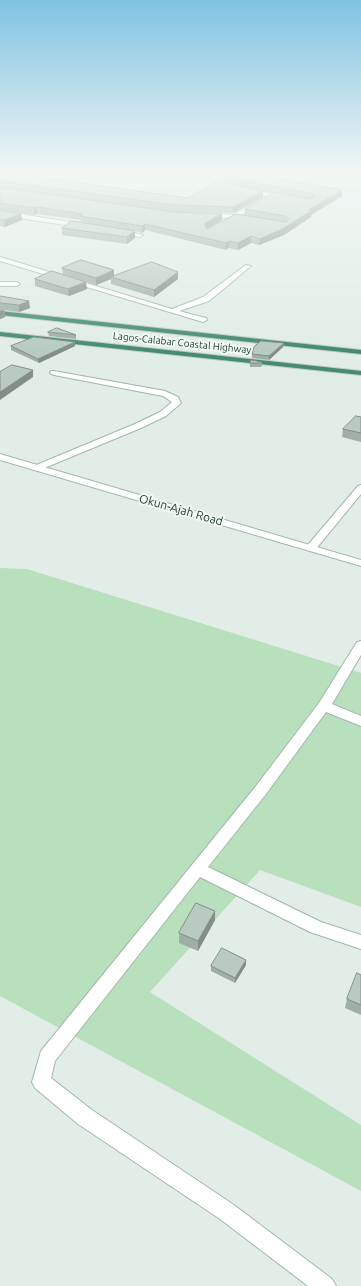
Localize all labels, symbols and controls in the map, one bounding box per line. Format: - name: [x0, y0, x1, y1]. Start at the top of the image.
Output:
- street label: Lagos-Calabar Coastal Highway: [112, 330, 252, 356]
- street label: Okun-Ajah Road: [137, 491, 225, 529]

